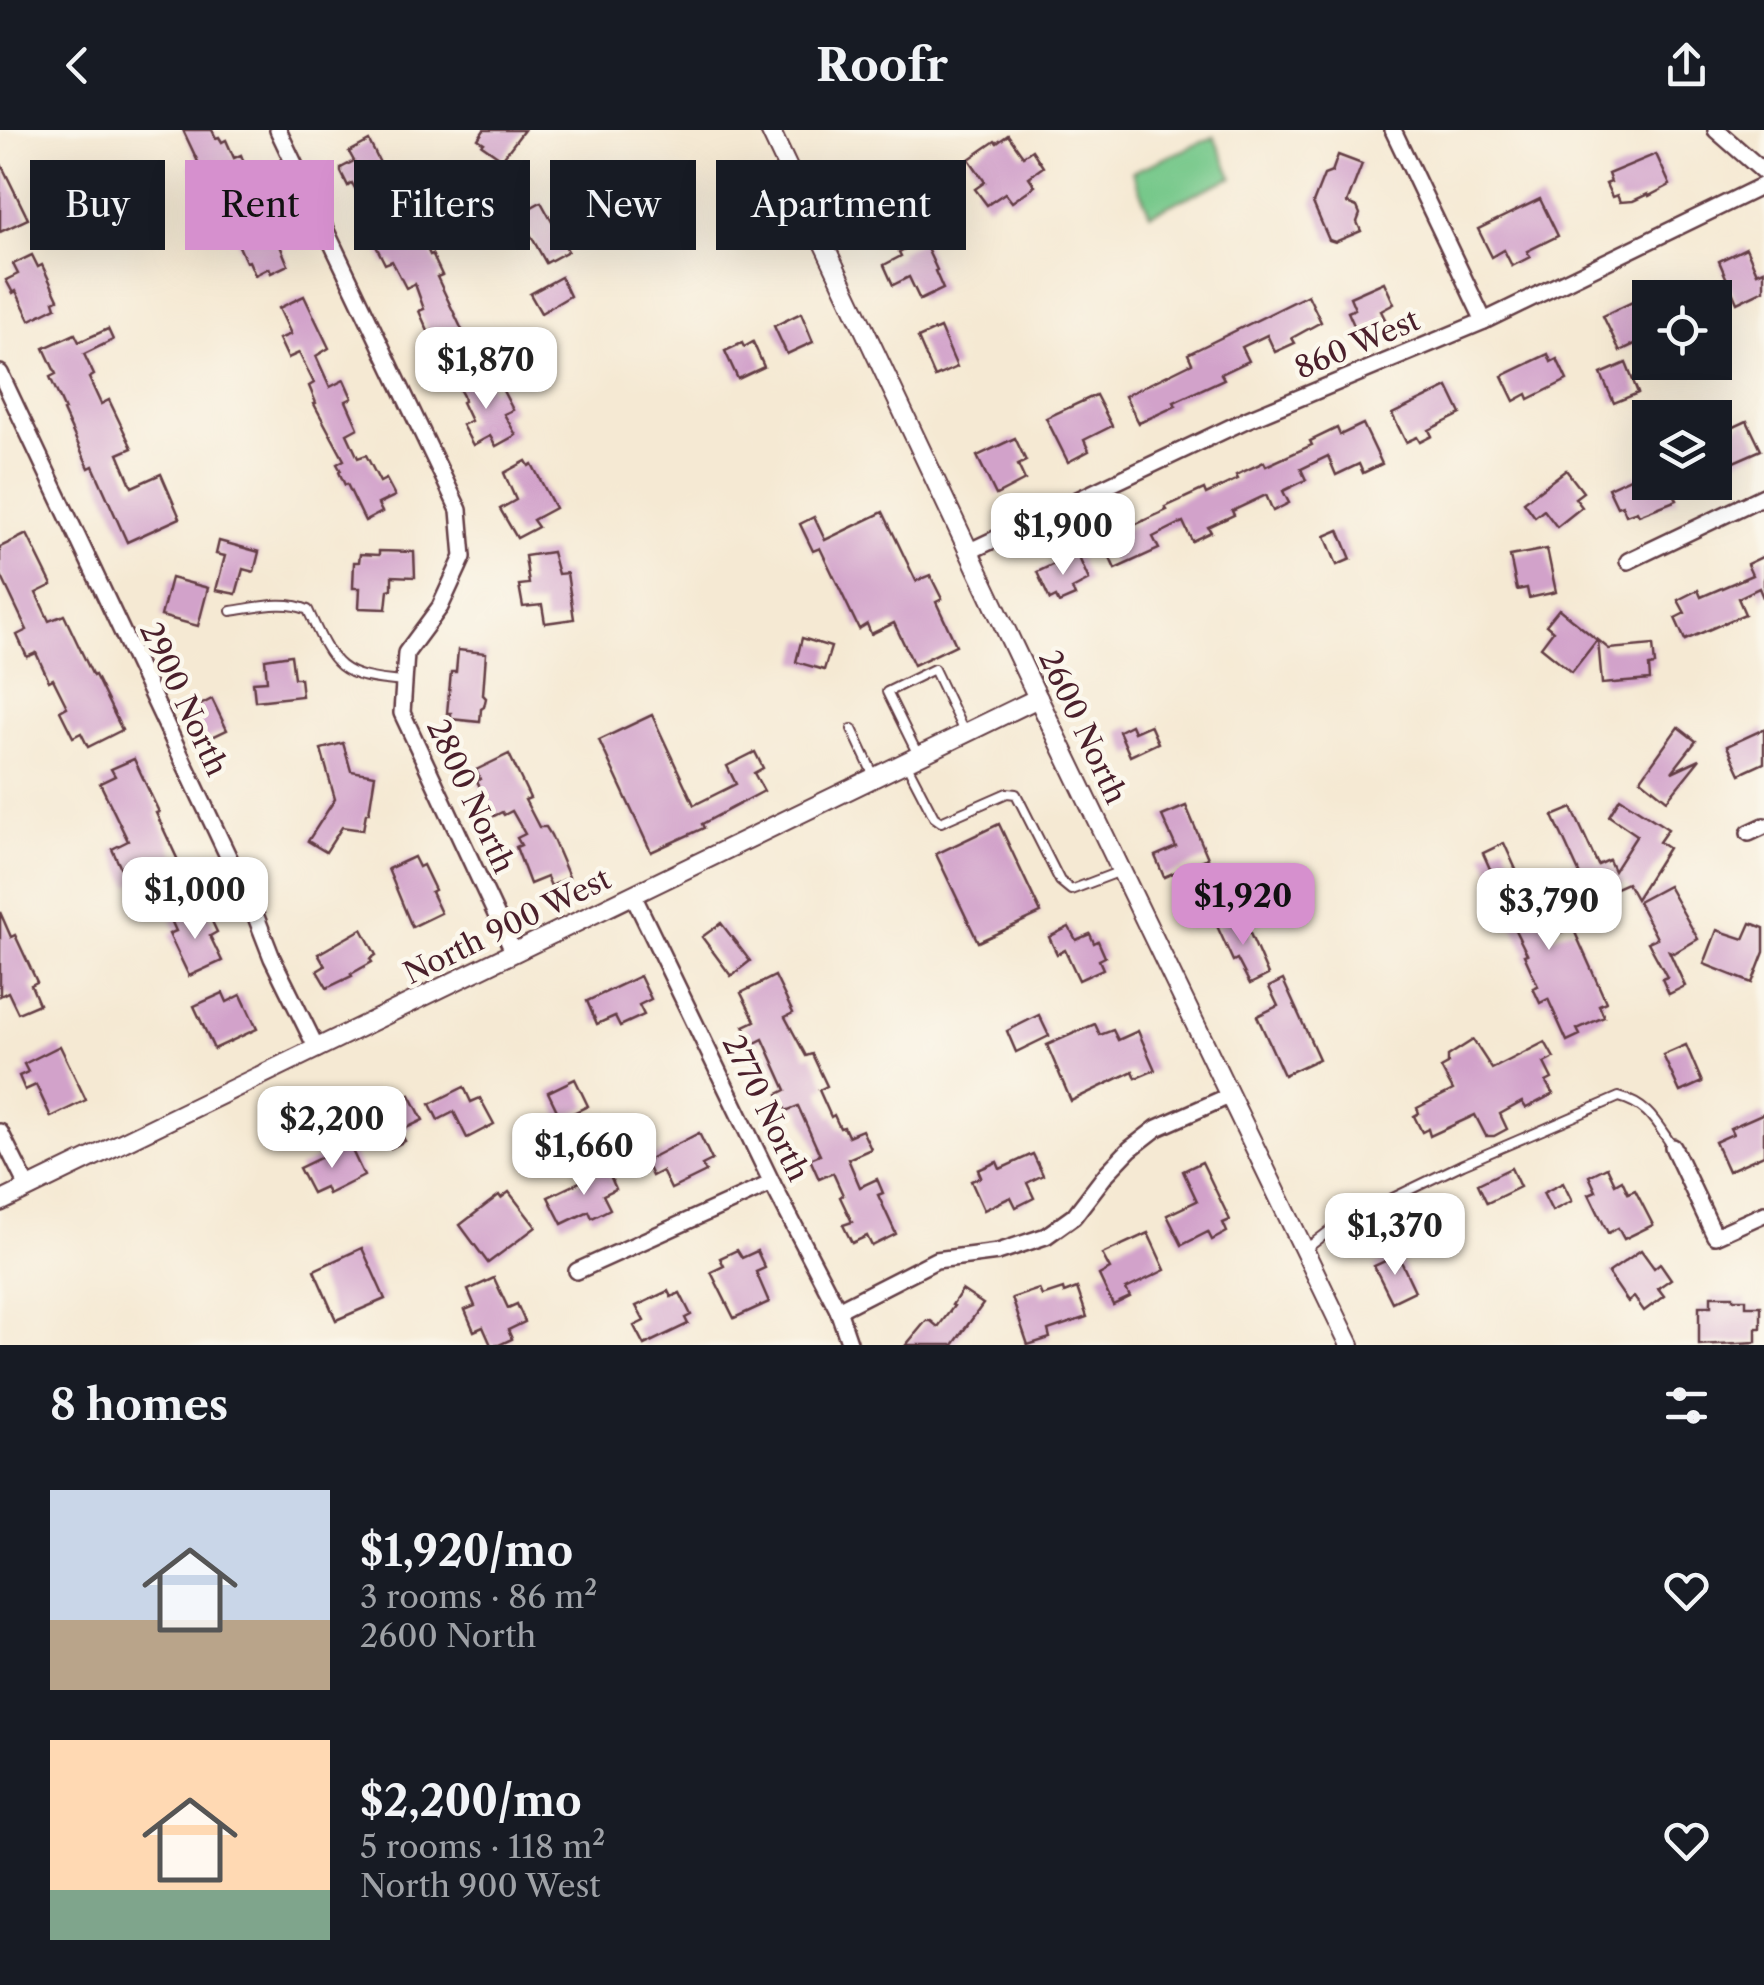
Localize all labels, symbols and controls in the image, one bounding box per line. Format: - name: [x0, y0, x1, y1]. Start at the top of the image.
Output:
- text: Roofr: [816, 37, 948, 93]
- icon: back: [50, 38, 105, 93]
- icon: share: [1659, 38, 1714, 93]
- chip: Buy: [30, 160, 165, 250]
- chip: Rent: [185, 160, 334, 250]
- chip: Filters: [354, 160, 530, 250]
- chip: New: [550, 160, 696, 250]
- chip: Apartment: [716, 160, 966, 250]
- map controls: [1632, 280, 1732, 500]
- button: locate: [1632, 280, 1732, 380]
- street label: 860 West: [1289, 301, 1425, 387]
- pin: $1,870: [405, 327, 567, 412]
- text: $1,870: [437, 340, 535, 379]
- button: layers: [1632, 400, 1732, 500]
- pin: $1,900: [982, 493, 1144, 578]
- text: $1,900: [1013, 506, 1113, 545]
- street label: 2900 North: [132, 616, 236, 782]
- street label: 2600 North: [1031, 644, 1135, 810]
- street label: 2800 North: [419, 713, 523, 879]
- pin: $1,000: [114, 857, 276, 942]
- street label: North 900 West: [398, 860, 617, 992]
- pin: $1,920: [1162, 863, 1324, 948]
- pin: $3,790: [1468, 868, 1630, 953]
- text: $1,000: [144, 870, 246, 909]
- text: $1,920: [1194, 876, 1292, 915]
- text: $3,790: [1499, 881, 1599, 920]
- street label: 2770 North: [715, 1029, 817, 1187]
- pin: $2,200: [251, 1086, 413, 1171]
- text: $2,200: [279, 1099, 385, 1138]
- pin: $1,660: [503, 1113, 665, 1198]
- text: $1,660: [534, 1126, 634, 1165]
- pin: $1,370: [1314, 1193, 1476, 1278]
- text: $1,370: [1347, 1206, 1443, 1245]
- icon: filters: [1659, 1378, 1714, 1433]
- text: 8 homes: [50, 1379, 228, 1431]
- text: $1,920/mo: [360, 1525, 573, 1577]
- icon: home: [130, 1530, 250, 1650]
- icon: heart: [1659, 1563, 1714, 1618]
- text: 3 rooms · 86 m²: [360, 1577, 597, 1616]
- text: 2600 North: [360, 1616, 536, 1655]
- text: $2,200/mo: [360, 1775, 582, 1827]
- icon: home: [130, 1780, 250, 1900]
- icon: heart: [1659, 1813, 1714, 1868]
- text: 5 rooms · 118 m²: [360, 1827, 605, 1866]
- text: North 900 West: [360, 1866, 601, 1905]

